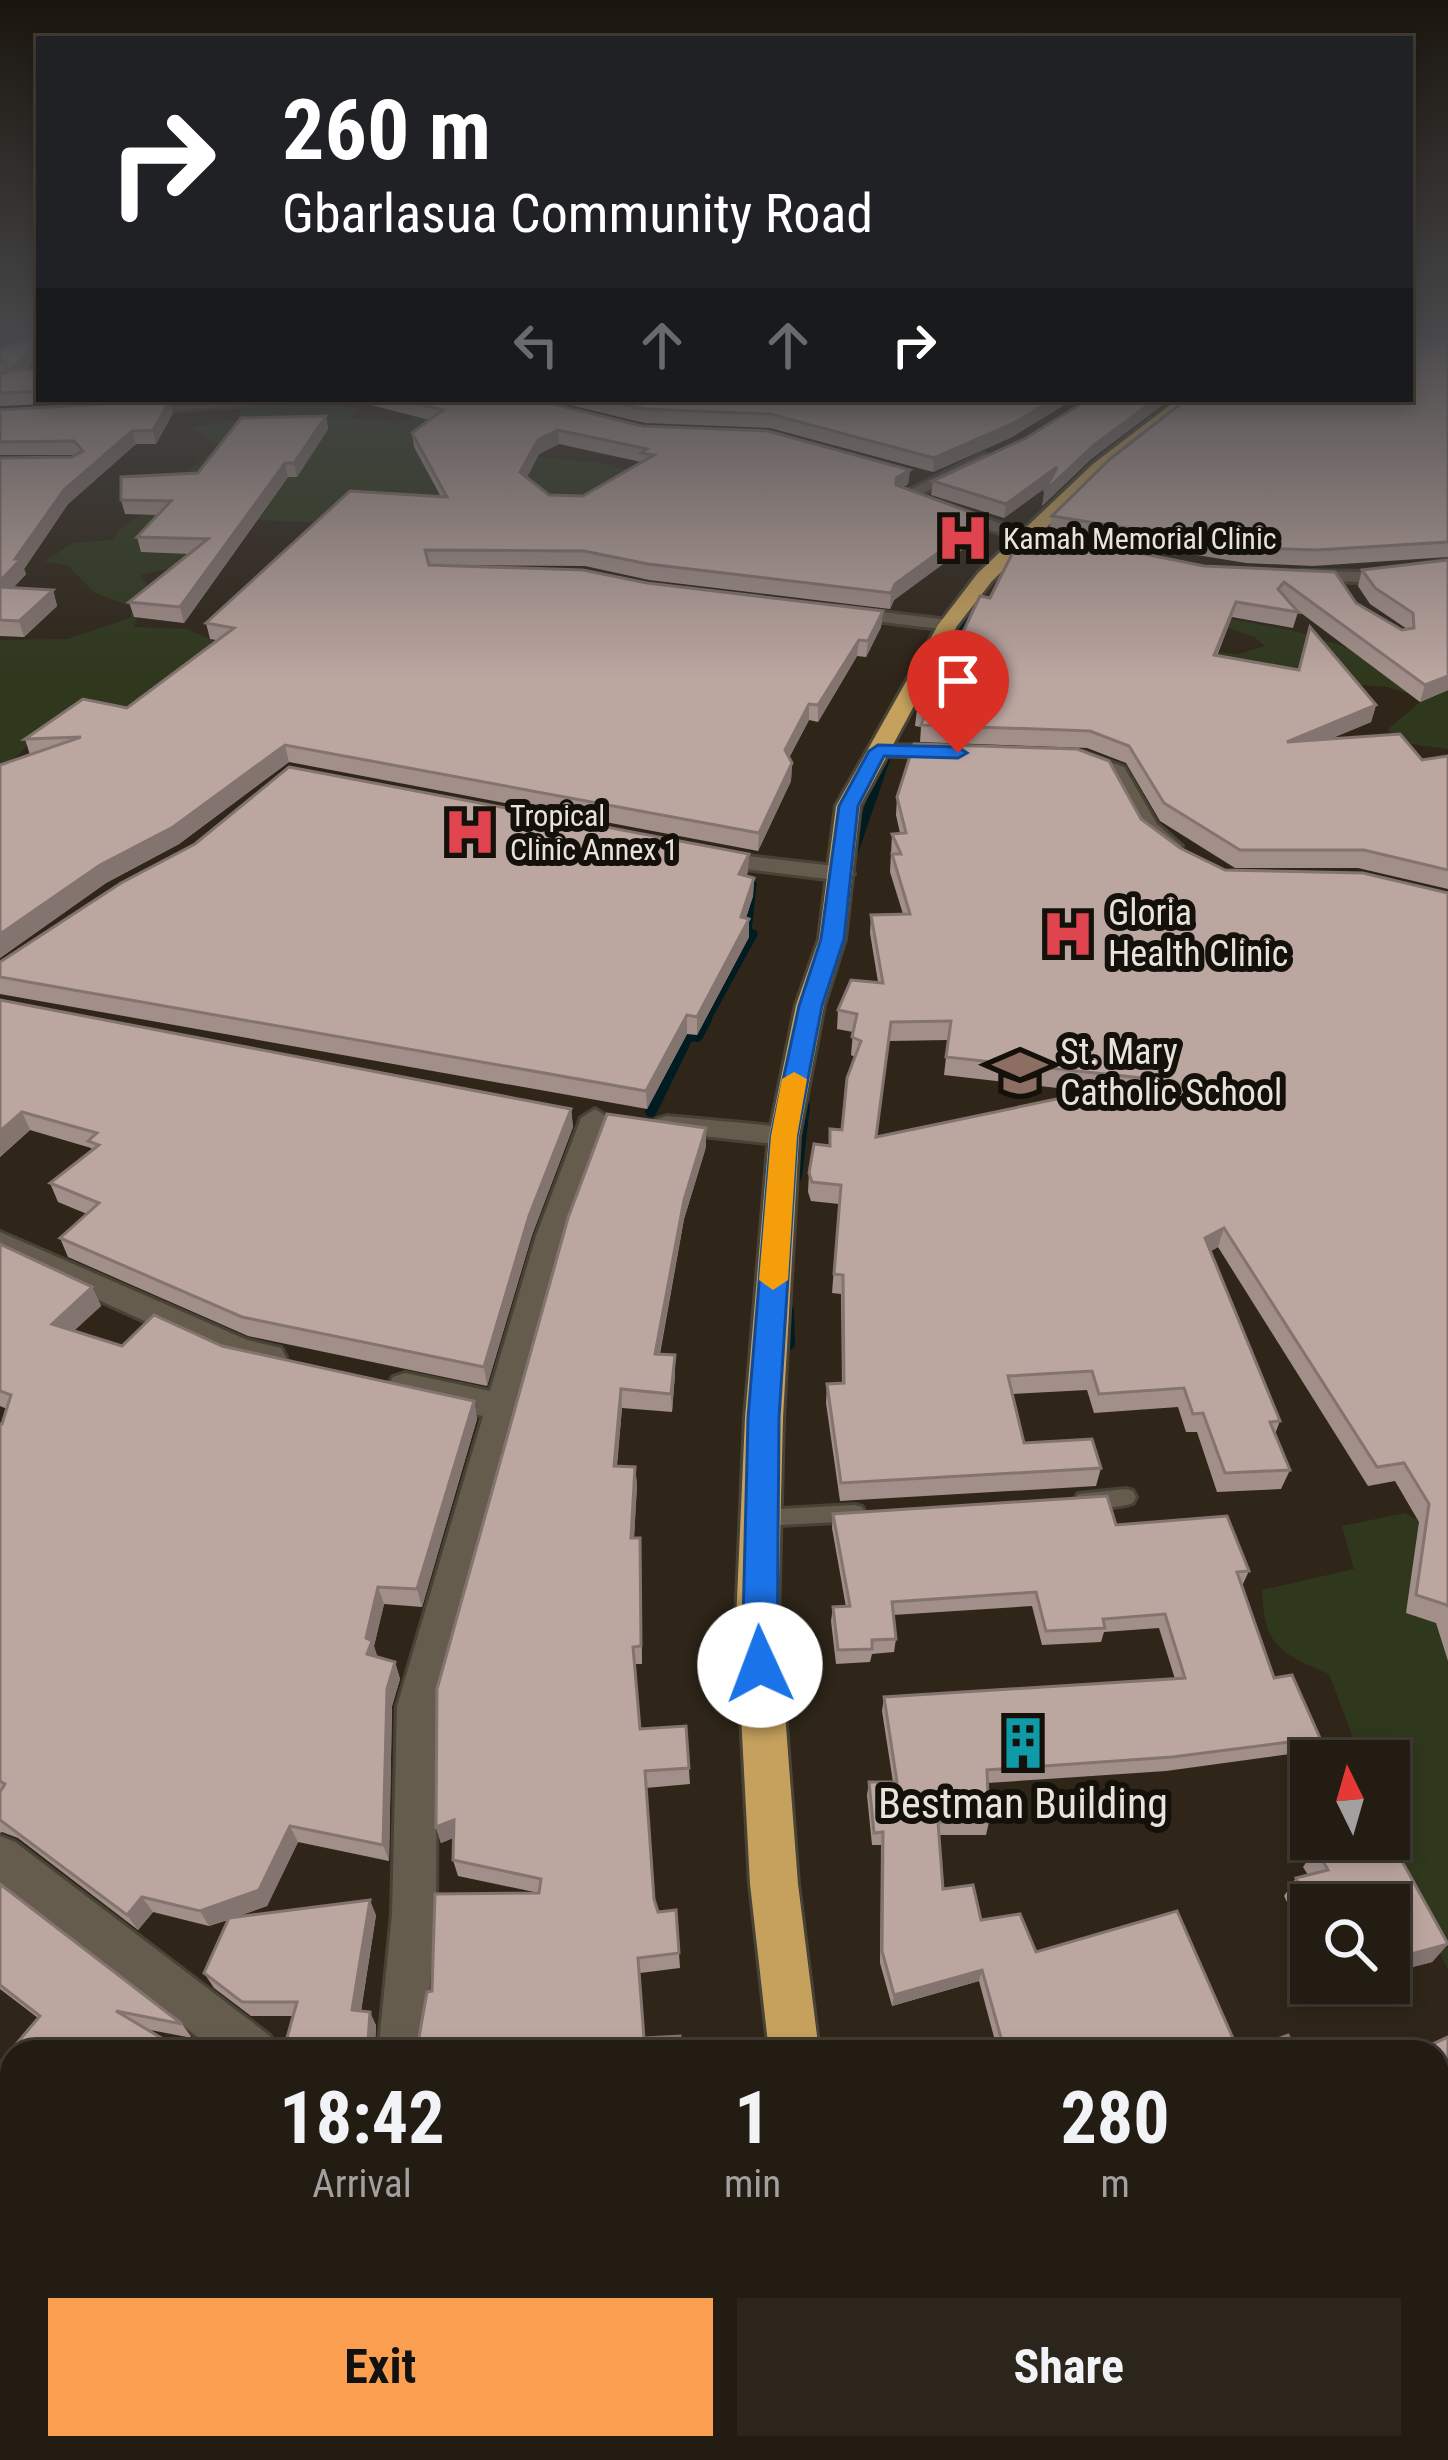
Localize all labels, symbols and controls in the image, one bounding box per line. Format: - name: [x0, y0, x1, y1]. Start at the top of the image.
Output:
- text: 260 m: [282, 81, 491, 180]
- icon: right: [84, 84, 240, 240]
- text: Gbarlasua Community Road: [282, 182, 873, 245]
- icon: left: [503, 312, 569, 378]
- icon: ahead: [629, 312, 695, 378]
- icon: ahead: [755, 312, 821, 378]
- icon: right: [881, 312, 947, 378]
- hospital icon: Kamah Memorial Clinic: [934, 509, 992, 567]
- place label: Kamah Memorial Clinic: [1003, 521, 1277, 556]
- pin: [907, 630, 1009, 753]
- icon: arrive: [925, 648, 991, 714]
- place label: Tropical Clinic Annex 1: [510, 798, 678, 867]
- hospital icon: Tropical Clinic Annex 1: [441, 803, 499, 861]
- place label: Gloria Health Clinic: [1108, 892, 1288, 975]
- hospital icon: Gloria Health Clinic: [1039, 905, 1097, 963]
- place label: St. Mary Catholic School: [1060, 1031, 1282, 1114]
- school or university icon: St. Mary Catholic School: [991, 1044, 1049, 1102]
- position arrow: [697, 1602, 823, 1728]
- building icon: Bestman Building: [994, 1714, 1052, 1772]
- north arrow: [1290, 1740, 1410, 1860]
- map controls: [1290, 1740, 1410, 2004]
- place label: Bestman Building: [878, 1779, 1168, 1828]
- button: search: [1290, 1884, 1410, 2004]
- text: 18:42: [279, 2076, 445, 2161]
- text: 1: [734, 2076, 771, 2161]
- text: 280: [1060, 2076, 1170, 2161]
- text: Arrival: [312, 2161, 412, 2207]
- text: min: [724, 2161, 781, 2207]
- text: m: [1100, 2161, 1130, 2207]
- button: Exit: [48, 2298, 713, 2436]
- button: Share: [737, 2298, 1401, 2436]

